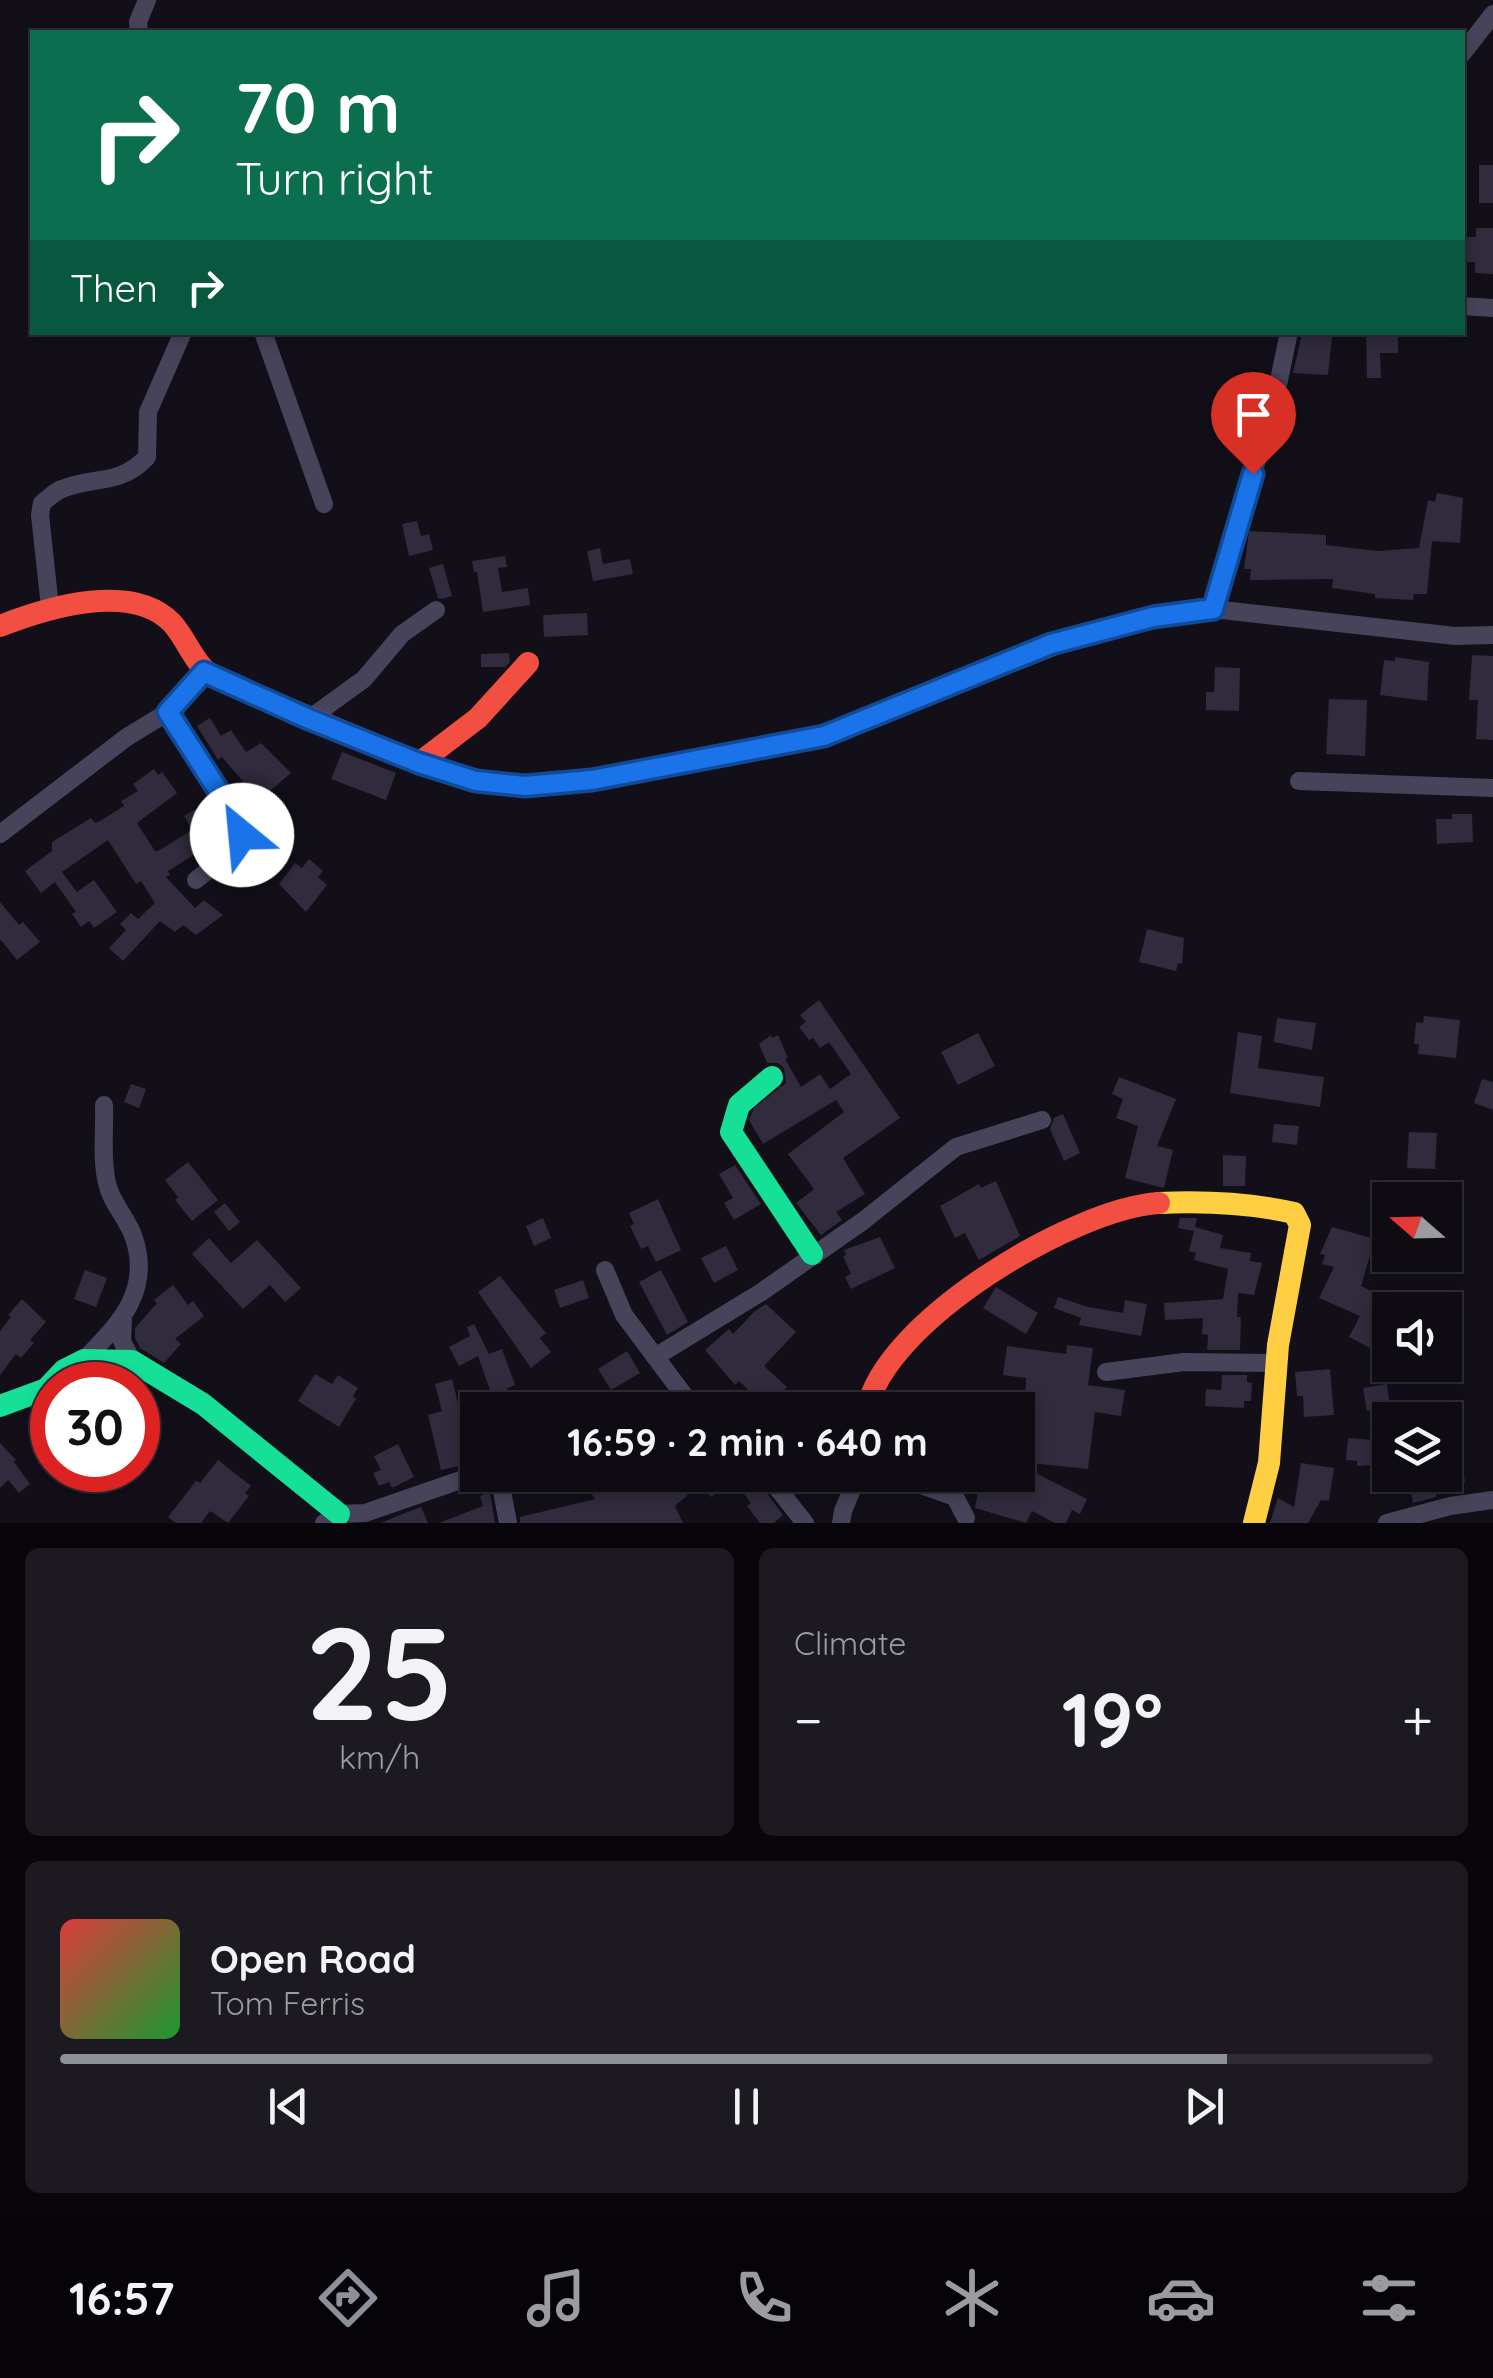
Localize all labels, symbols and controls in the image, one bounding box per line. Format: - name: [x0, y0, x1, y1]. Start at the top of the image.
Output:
- text: 70 m: [235, 63, 401, 151]
- icon: right: [70, 70, 200, 200]
- text: Turn right: [235, 150, 434, 206]
- icon: right: [178, 260, 233, 315]
- text: Then: [70, 264, 158, 312]
- pin: [1211, 372, 1296, 475]
- icon: arrive: [1226, 387, 1281, 442]
- position arrow: [190, 783, 294, 887]
- north arrow: [1372, 1182, 1462, 1272]
- map controls: [1372, 1182, 1462, 1492]
- button: sound: [1372, 1292, 1462, 1382]
- speed limit sign: 30: [30, 1362, 160, 1492]
- button: layers: [1372, 1402, 1462, 1492]
- text: 16:59 · 2 min · 640 m: [567, 1418, 928, 1466]
- text: 25: [305, 1590, 454, 1753]
- text: Climate: [794, 1623, 906, 1663]
- text: 19°: [1062, 1672, 1163, 1766]
- text: −: [794, 1685, 823, 1754]
- text: +: [1402, 1685, 1433, 1754]
- text: km/h: [339, 1737, 420, 1777]
- text: Open Road: [210, 1935, 416, 1983]
- text: Tom Ferris: [210, 1983, 365, 2023]
- icon: previous: [261, 2079, 316, 2134]
- icon: pause: [719, 2079, 774, 2134]
- icon: next: [1177, 2079, 1232, 2134]
- icon: directions: [313, 2263, 383, 2333]
- icon: music: [521, 2263, 591, 2333]
- icon: phone: [729, 2263, 799, 2333]
- icon: climate: [937, 2263, 1007, 2333]
- icon: car: [1146, 2263, 1216, 2333]
- icon: filters: [1354, 2263, 1424, 2333]
- text: 16:57: [69, 2270, 174, 2326]

